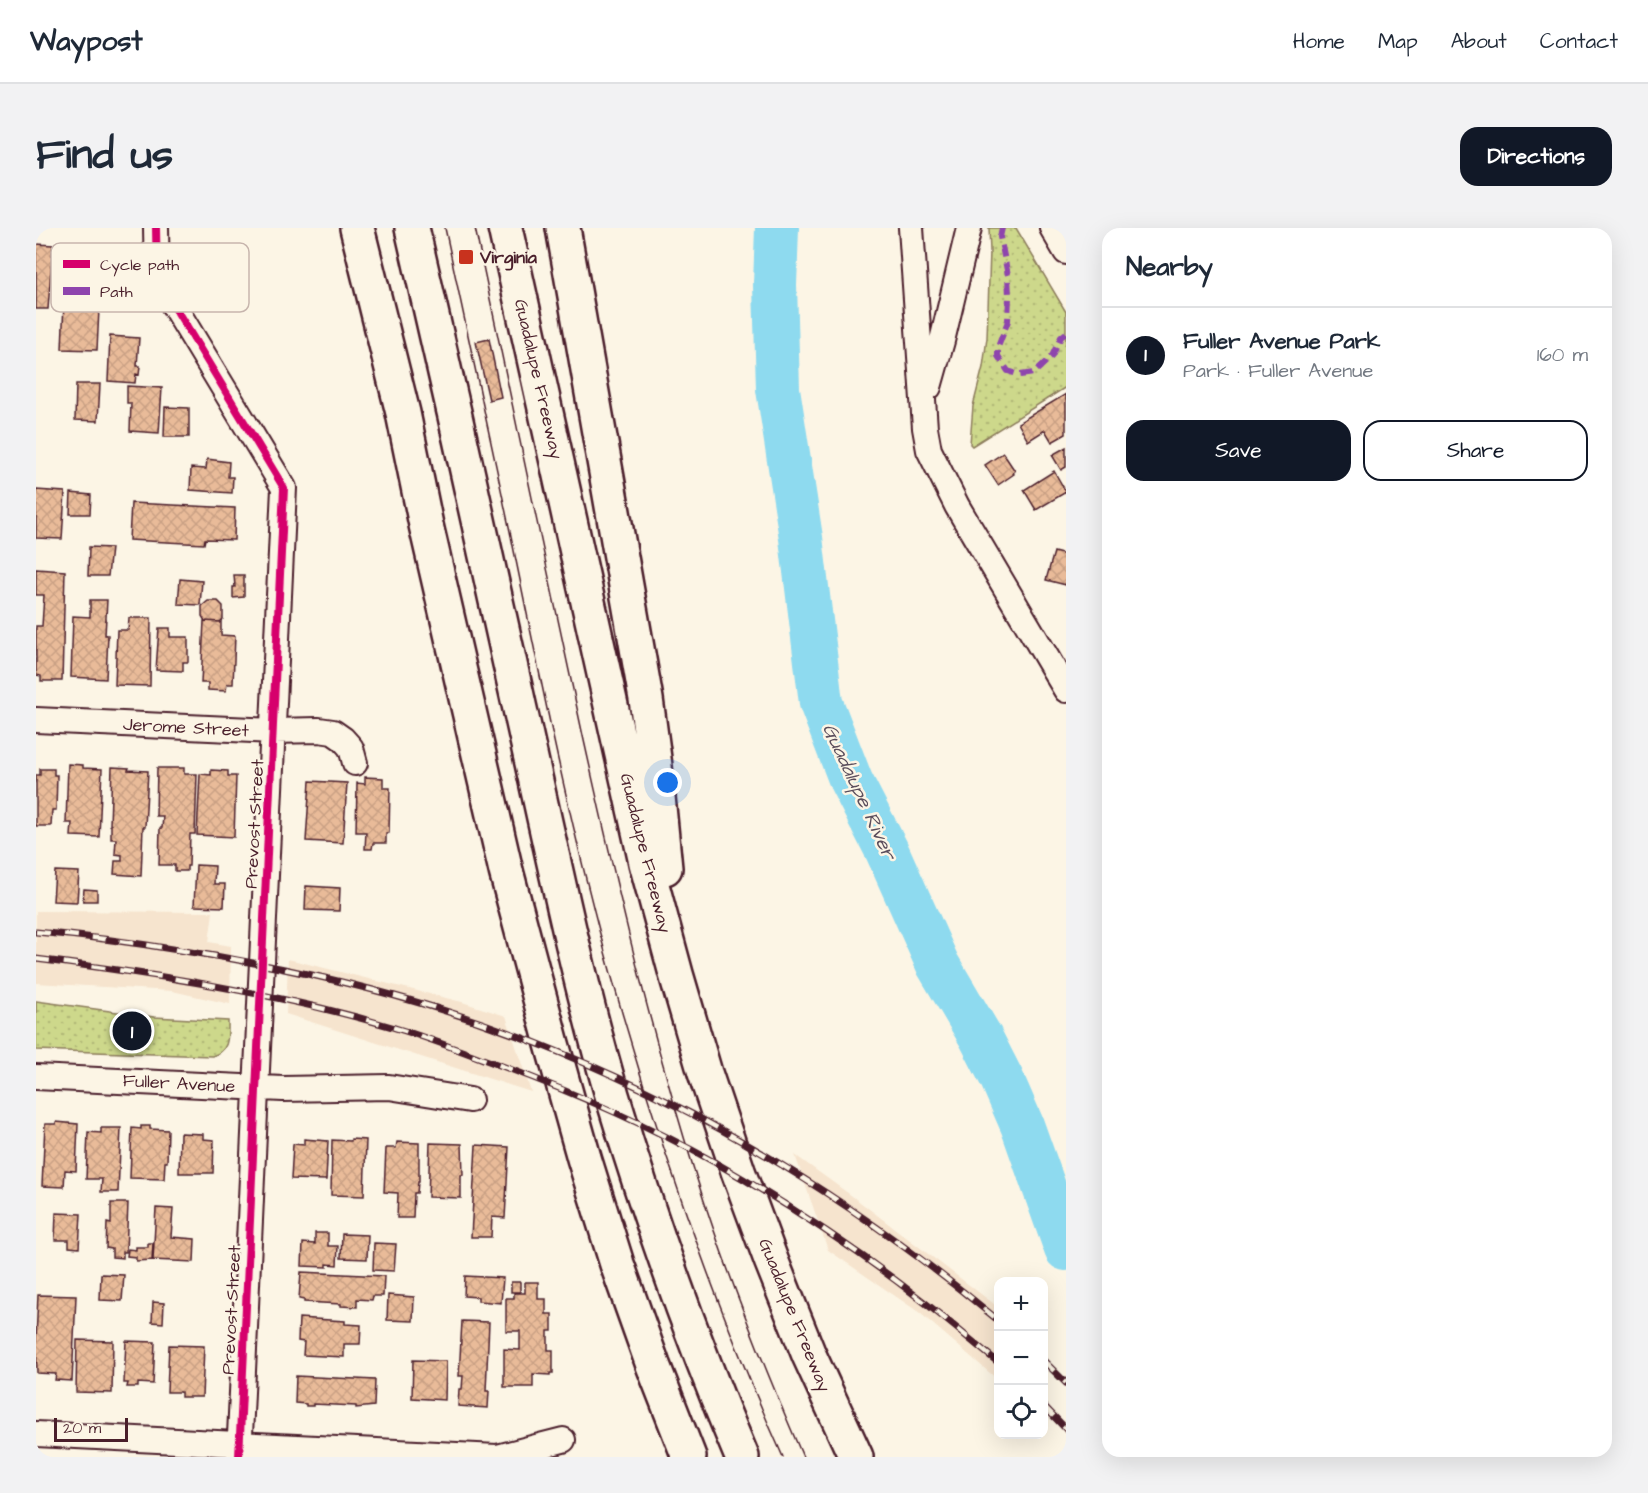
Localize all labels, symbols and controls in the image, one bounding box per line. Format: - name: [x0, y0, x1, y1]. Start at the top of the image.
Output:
- text: Waypost: [30, 22, 143, 61]
- text: Home: [1293, 27, 1345, 56]
- text: Map: [1378, 27, 1418, 56]
- text: About: [1451, 27, 1507, 56]
- text: Contact: [1540, 27, 1618, 56]
- text: Find us: [36, 127, 173, 185]
- button: Directions: [1460, 127, 1612, 186]
- legend: [51, 243, 249, 312]
- place label: Virginia: [479, 245, 538, 271]
- marker: Virginia: [457, 248, 475, 266]
- text: Nearby: [1126, 249, 1213, 285]
- text: Cycle path: [100, 254, 179, 277]
- text: Path: [100, 281, 133, 303]
- street label: Guadalupe Freeway: [507, 297, 569, 462]
- text: Fuller Avenue Park: [1183, 326, 1380, 357]
- text: 1: [1144, 341, 1147, 369]
- text: 160 m: [1537, 341, 1588, 369]
- text: Park · Fuller Avenue: [1183, 357, 1373, 385]
- button: Save: [1126, 420, 1351, 481]
- button: Share: [1363, 420, 1588, 481]
- street label: Jerome Street: [122, 712, 250, 743]
- water label: Guadalupe River: [815, 719, 904, 866]
- street label: Prevost Street: [239, 758, 270, 889]
- your location: [653, 768, 682, 797]
- street label: Guadalupe Freeway: [613, 771, 677, 936]
- pin: 1: [112, 1008, 152, 1054]
- street label: Fuller Avenue: [122, 1068, 236, 1099]
- street label: Guadalupe Freeway: [751, 1235, 837, 1396]
- street label: Prevost Street: [216, 1244, 247, 1375]
- map controls: [994, 1277, 1048, 1439]
- button: +: [994, 1277, 1048, 1331]
- button: −: [994, 1331, 1048, 1385]
- button: locate: [994, 1385, 1048, 1439]
- scale bar: [54, 1415, 128, 1442]
- text: 20 m: [63, 1417, 101, 1439]

